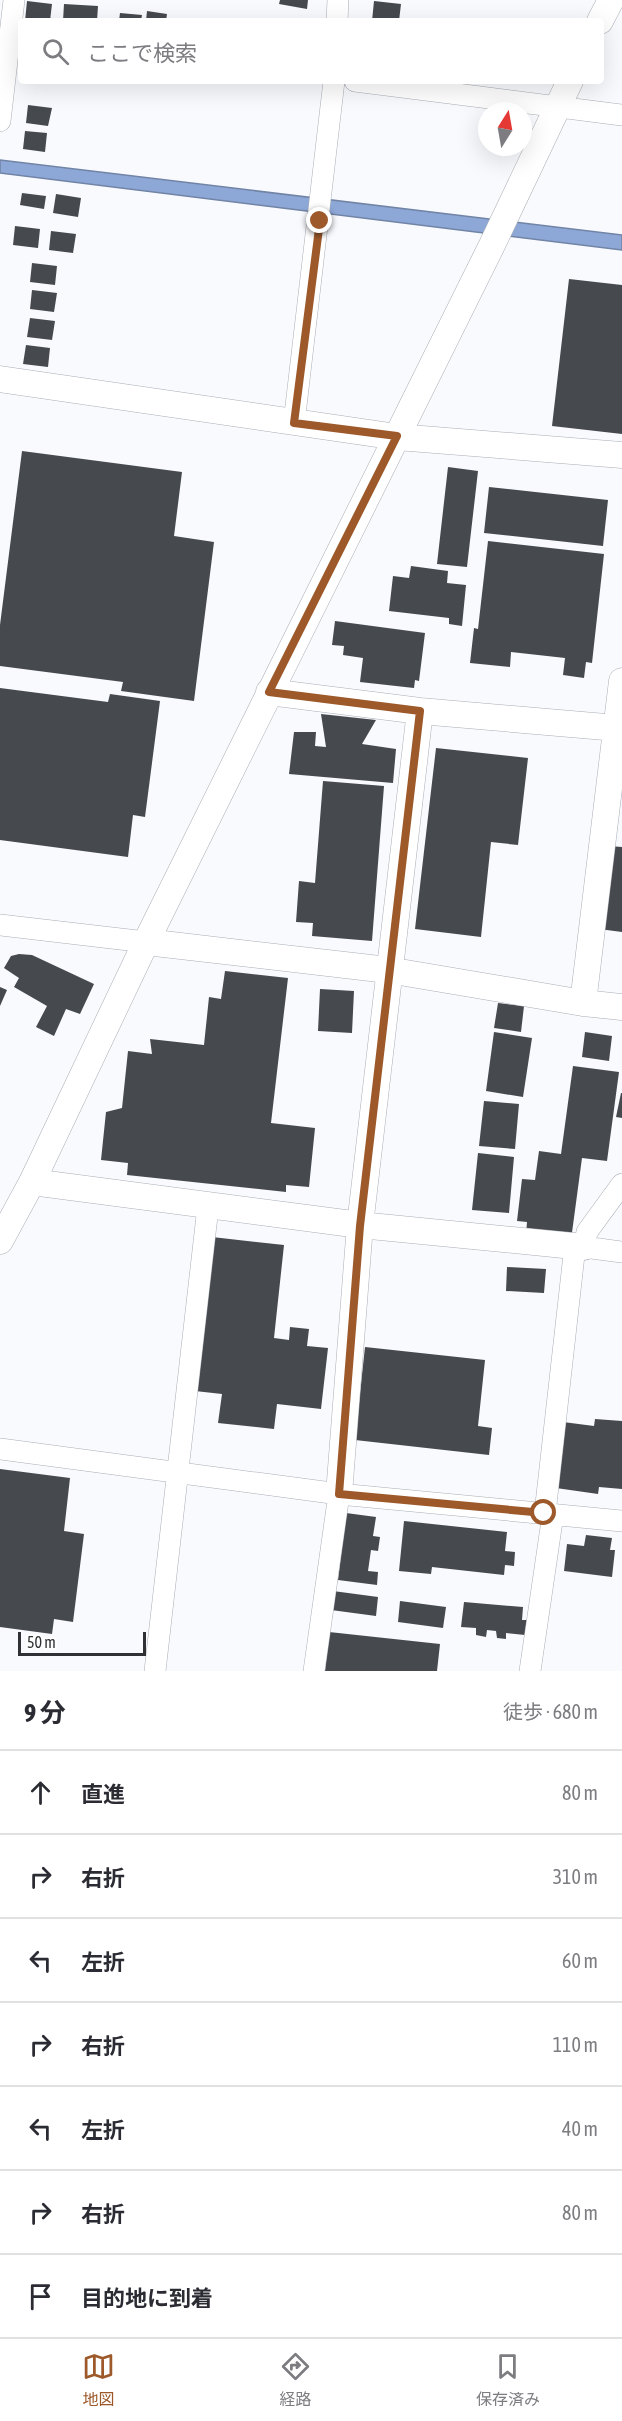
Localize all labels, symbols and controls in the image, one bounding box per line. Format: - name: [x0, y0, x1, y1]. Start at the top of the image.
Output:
- search box: [18, 18, 604, 84]
- icon: search: [39, 35, 72, 68]
- text: ここで検索: [87, 40, 197, 66]
- north arrow: [478, 102, 532, 156]
- route end: [306, 207, 332, 233]
- route start: [530, 1499, 556, 1525]
- scale bar: [18, 1629, 146, 1656]
- text: 50 m: [27, 1633, 56, 1651]
- text: 9 分: [24, 1698, 66, 1728]
- text: 徒歩 · 680 m: [503, 1700, 598, 1723]
- icon: ahead: [24, 1776, 57, 1809]
- text: 直進: [81, 1781, 125, 1807]
- text: 80 m: [562, 1781, 598, 1804]
- icon: right: [24, 1860, 57, 1893]
- text: 右折: [81, 1865, 125, 1891]
- text: 310 m: [553, 1865, 598, 1888]
- icon: left: [24, 1944, 57, 1977]
- text: 左折: [81, 1949, 125, 1975]
- text: 60 m: [562, 1949, 598, 1972]
- icon: right: [24, 2028, 57, 2061]
- text: 右折: [81, 2033, 125, 2059]
- text: 110 m: [553, 2033, 598, 2056]
- icon: left: [24, 2112, 57, 2145]
- text: 左折: [81, 2117, 125, 2143]
- text: 40 m: [562, 2117, 598, 2140]
- icon: right: [24, 2196, 57, 2229]
- text: 右折: [81, 2201, 125, 2227]
- text: 80 m: [562, 2201, 598, 2224]
- icon: arrive: [24, 2280, 57, 2313]
- text: 目的地に到着: [81, 2285, 213, 2311]
- tab: 地図: [82, 2350, 115, 2410]
- tab: 経路: [279, 2350, 312, 2410]
- tab: 保存済み: [476, 2350, 540, 2410]

